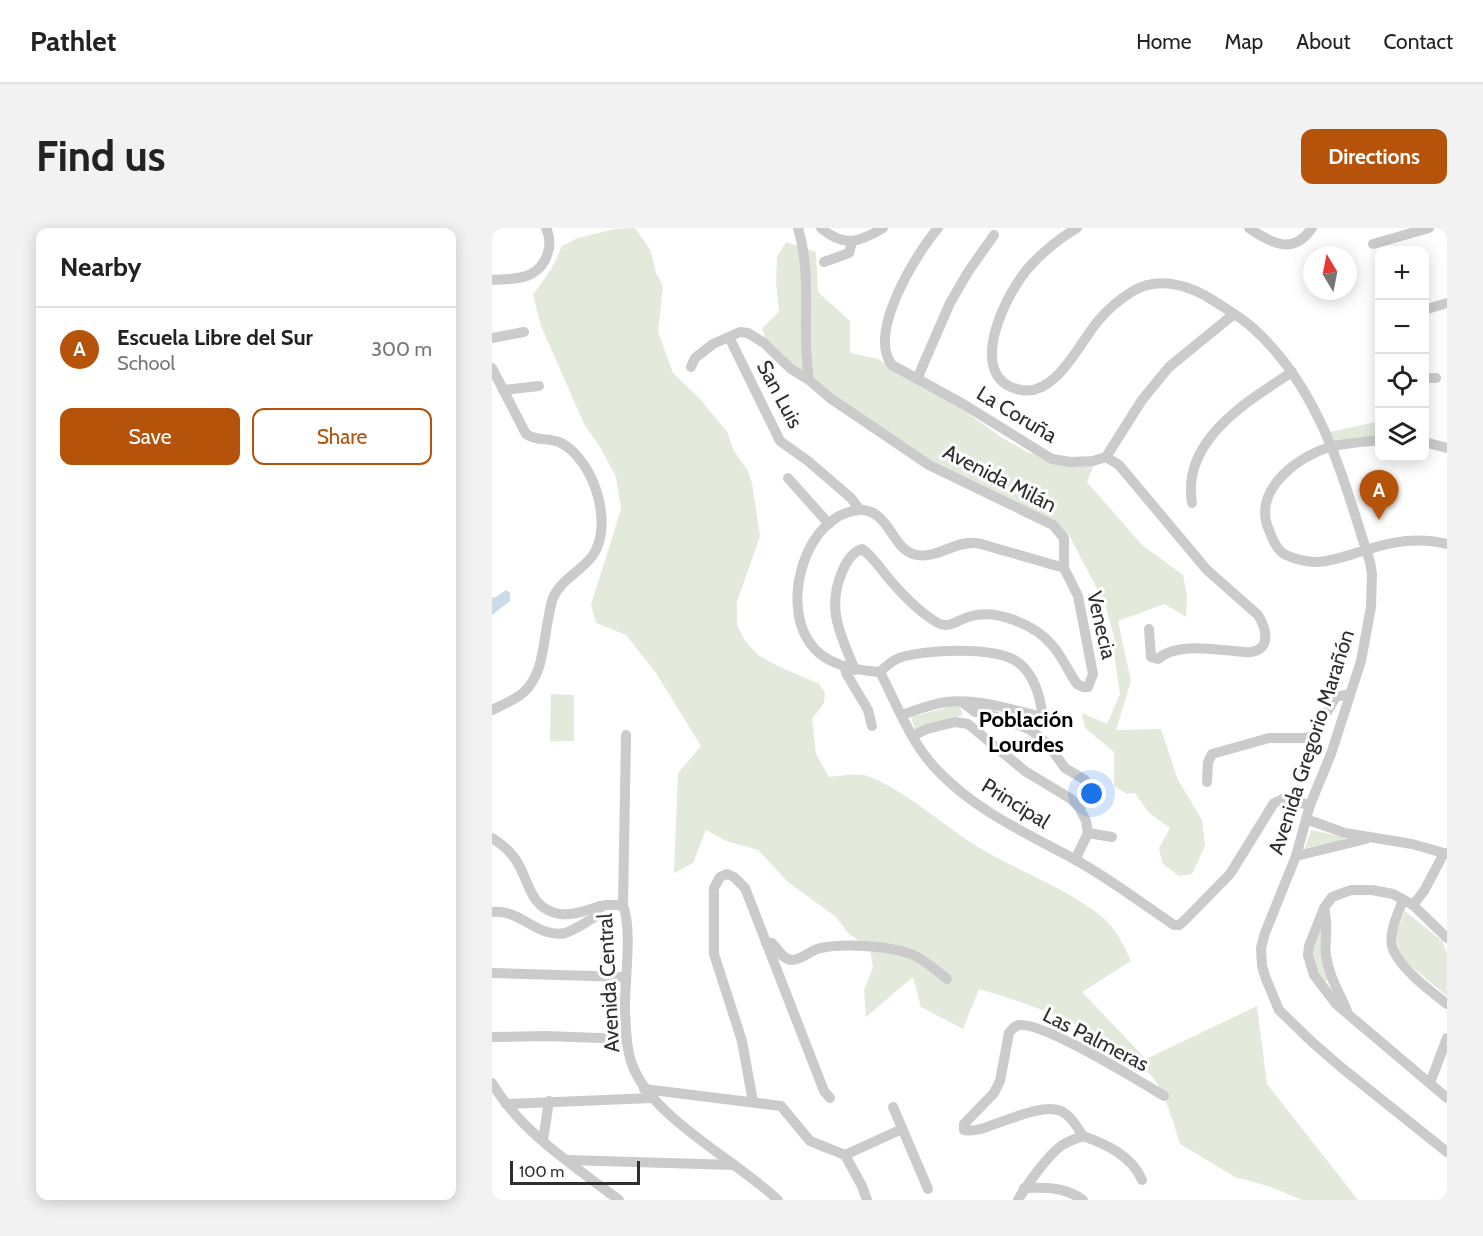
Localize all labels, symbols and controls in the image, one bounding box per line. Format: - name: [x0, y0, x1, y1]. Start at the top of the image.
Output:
- text: Pathlet: [30, 24, 116, 58]
- text: Home: [1136, 29, 1192, 54]
- text: Map: [1225, 29, 1263, 54]
- text: About: [1296, 29, 1350, 54]
- text: Contact: [1383, 29, 1453, 54]
- button: Directions: [1301, 129, 1447, 184]
- text: Find us: [36, 130, 165, 182]
- north arrow: [1303, 246, 1357, 300]
- map controls: [1375, 246, 1429, 462]
- button: +: [1375, 246, 1429, 300]
- text: Nearby: [60, 251, 141, 283]
- button: −: [1375, 300, 1429, 354]
- text: Escuela Libre del Sur: [117, 324, 313, 351]
- text: A: [73, 337, 86, 361]
- text: 300 m: [371, 337, 432, 361]
- text: School: [117, 351, 175, 375]
- button: locate: [1375, 354, 1429, 408]
- street label: San Luis: [752, 356, 808, 433]
- street label: La Coruña: [972, 380, 1062, 448]
- button: Save: [60, 408, 240, 465]
- button: Share: [252, 408, 432, 465]
- button: layers: [1375, 408, 1429, 462]
- street label: Avenida Milán: [939, 439, 1061, 517]
- pin: A: [1360, 470, 1398, 520]
- street label: Venecia: [1082, 589, 1122, 661]
- street label: Avenida Gregorio Marañón: [1263, 626, 1359, 858]
- district label: Población Lourdes: [979, 706, 1073, 758]
- street label: Principal: [977, 772, 1055, 834]
- your location: [1077, 779, 1106, 808]
- street label: Avenida Central: [592, 913, 624, 1053]
- street label: Las Palmeras: [1039, 1002, 1153, 1076]
- scale bar: [510, 1158, 640, 1186]
- text: 100 m: [519, 1162, 564, 1181]

